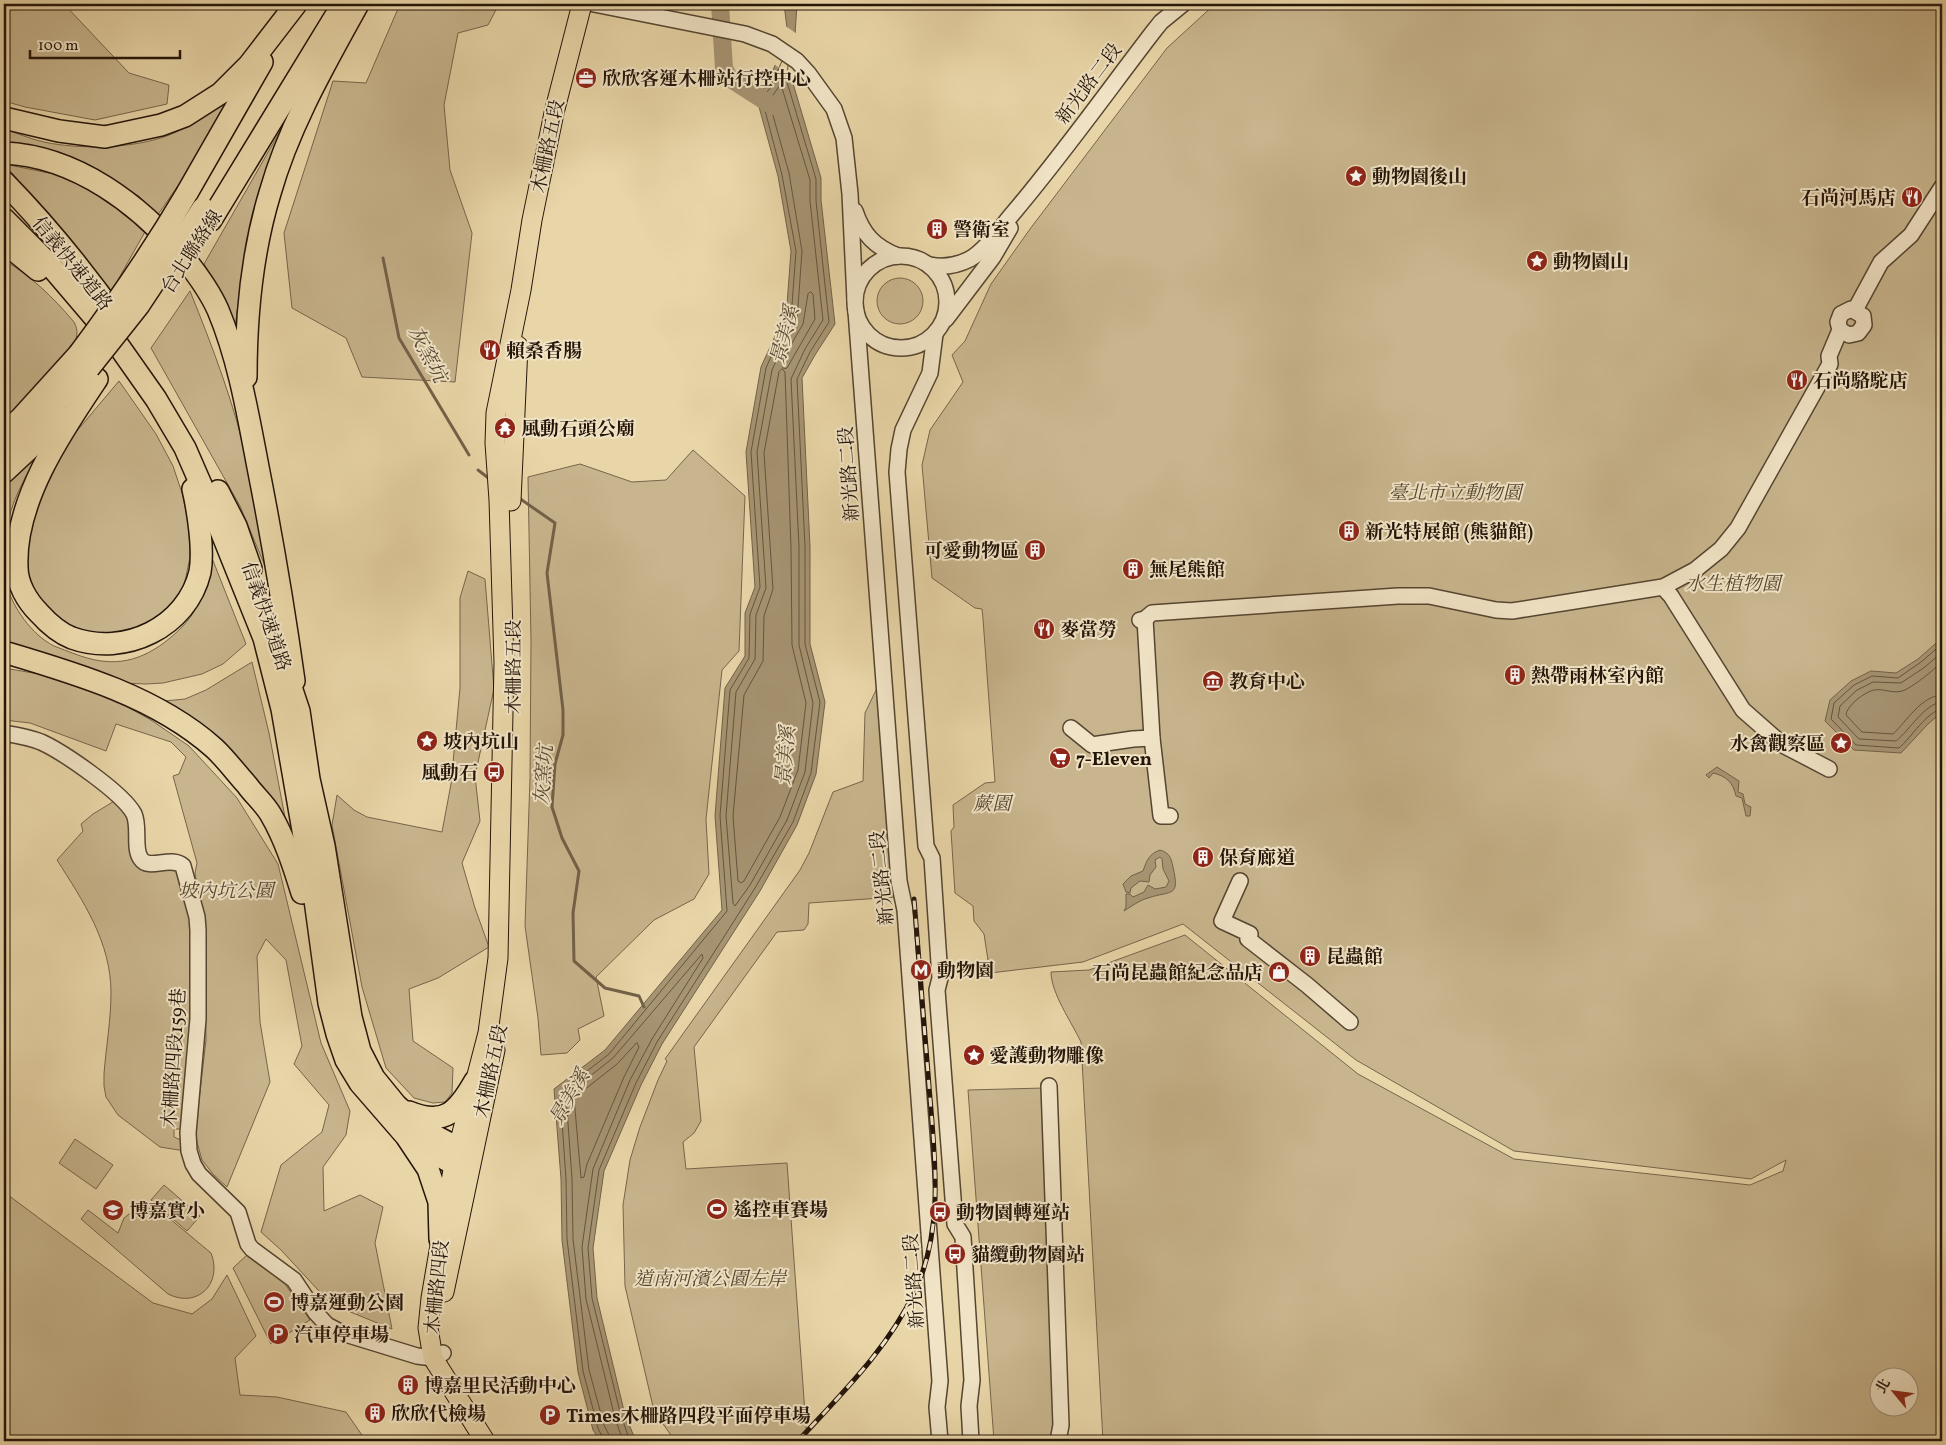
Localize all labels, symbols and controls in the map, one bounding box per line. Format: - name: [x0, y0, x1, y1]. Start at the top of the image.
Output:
- scale bar: [30, 28, 180, 60]
- text: 100 m: [38, 36, 78, 57]
- street label: 新光路二段: [1051, 38, 1129, 130]
- office icon: 欣欣客運木柵站行控中心: [574, 66, 598, 90]
- place label: 欣欣客運木柵站行控中心: [602, 67, 811, 93]
- street label: 木柵路五段: [526, 97, 572, 196]
- place icon: 動物園後山: [1344, 164, 1368, 188]
- place label: 動物園後山: [1372, 165, 1467, 191]
- restaurant icon: 石尚河馬店: [1900, 185, 1924, 209]
- place label: 石尚河馬店: [1801, 186, 1896, 212]
- street label: 台北聯絡線: [156, 205, 229, 299]
- street label: 信義快速道路: [25, 212, 117, 317]
- building icon: 警衛室: [925, 217, 949, 241]
- place label: 警衛室: [953, 218, 1010, 244]
- place icon: 動物園山: [1525, 249, 1549, 273]
- place label: 動物園山: [1553, 250, 1629, 276]
- water label: 景美溪: [765, 301, 808, 368]
- water label: 灰窯坑: [400, 322, 454, 391]
- restaurant icon: 賴桑香腸: [478, 338, 502, 362]
- place label: 賴桑香腸: [506, 339, 582, 365]
- restaurant icon: 石尚駱駝店: [1785, 368, 1809, 392]
- place label: 石尚駱駝店: [1813, 369, 1908, 395]
- temple icon: 風動石頭公廟: [493, 416, 517, 440]
- place label: 風動石頭公廟: [521, 417, 635, 443]
- street label: 新光路二段: [834, 426, 866, 522]
- park label: 臺北市立動物園: [1388, 481, 1524, 507]
- building icon: 新光特展館 (熊貓館): [1337, 519, 1361, 543]
- place label: 新光特展館 (熊貓館): [1365, 520, 1533, 546]
- building icon: 可愛動物區: [1023, 538, 1047, 562]
- place label: 可愛動物區: [924, 539, 1019, 565]
- building icon: 無尾熊館: [1121, 557, 1145, 581]
- place label: 無尾熊館: [1149, 558, 1225, 584]
- street label: 信義快速道路: [234, 559, 296, 675]
- park label: 水生植物園: [1685, 572, 1783, 598]
- restaurant icon: 麥當勞: [1032, 617, 1056, 641]
- place label: 麥當勞: [1060, 618, 1117, 644]
- street label: 木柵路五段: [502, 619, 528, 715]
- building icon: 熱帶雨林室內館: [1503, 663, 1527, 687]
- place label: 熱帶雨林室內館: [1531, 664, 1664, 690]
- museum icon: 教育中心: [1201, 669, 1225, 693]
- place label: 教育中心: [1229, 670, 1305, 696]
- water label: 景美溪: [770, 723, 804, 787]
- place icon: 坡內坑山: [415, 729, 439, 753]
- place label: 坡內坑山: [443, 730, 519, 756]
- place icon: 水禽觀察區: [1829, 731, 1853, 755]
- place label: 水禽觀察區: [1730, 732, 1825, 758]
- water label: 灰窯坑: [529, 741, 561, 806]
- supermarket icon: 7-Eleven: [1048, 746, 1072, 770]
- place label: 7-Eleven: [1076, 747, 1152, 773]
- bus stop icon: 風動石: [482, 760, 506, 784]
- place label: 風動石: [421, 761, 478, 787]
- park label: 蕨園: [973, 792, 1014, 818]
- street label: 新光路二段: [865, 829, 901, 926]
- building icon: 保育廊道: [1191, 845, 1215, 869]
- place label: 保育廊道: [1219, 846, 1295, 872]
- park label: 坡內坑公園: [178, 879, 276, 905]
- building icon: 昆蟲館: [1298, 944, 1322, 968]
- place label: 昆蟲館: [1326, 945, 1383, 971]
- metro station icon: 動物園: [909, 958, 933, 982]
- place label: 動物園: [937, 959, 994, 985]
- shop icon: 石尚昆蟲館紀念品店: [1267, 960, 1291, 984]
- place label: 石尚昆蟲館紀念品店: [1092, 961, 1263, 987]
- street label: 木柵路四段159巷: [157, 987, 193, 1129]
- street label: 木柵路五段: [469, 1022, 515, 1121]
- place icon: 愛護動物雕像: [962, 1043, 986, 1067]
- place label: 愛護動物雕像: [990, 1044, 1104, 1070]
- water label: 景美溪: [544, 1063, 599, 1131]
- sports icon: 遙控車賽場: [705, 1197, 729, 1221]
- school or university icon: 博嘉實小: [101, 1198, 125, 1222]
- place label: 遙控車賽場: [733, 1198, 828, 1224]
- place label: 博嘉實小: [129, 1199, 205, 1225]
- bus stop icon: 動物園轉運站: [928, 1200, 952, 1224]
- place label: 動物園轉運站: [956, 1201, 1070, 1227]
- street label: 新光路二段: [899, 1233, 931, 1329]
- street label: 木柵路四段: [420, 1239, 456, 1336]
- bus stop icon: 貓纜動物園站: [943, 1242, 967, 1266]
- place label: 貓纜動物園站: [971, 1243, 1085, 1269]
- park label: 道南河濱公園左岸: [634, 1267, 788, 1293]
- sports icon: 博嘉運動公園: [262, 1290, 286, 1314]
- place label: 博嘉運動公園: [290, 1291, 404, 1317]
- parking icon: 汽車停車場: [266, 1322, 290, 1346]
- place label: 汽車停車場: [294, 1323, 389, 1349]
- north arrow: [1868, 1368, 1918, 1418]
- building icon: 博嘉里民活動中心: [396, 1373, 420, 1397]
- place label: 博嘉里民活動中心: [424, 1374, 576, 1400]
- text: 北: [1872, 1376, 1896, 1397]
- building icon: 欣欣代檢場: [363, 1401, 387, 1425]
- place label: 欣欣代檢場: [391, 1402, 486, 1428]
- parking icon: Times木柵路四段平面停車場: [538, 1403, 562, 1427]
- place label: Times木柵路四段平面停車場: [566, 1404, 811, 1430]

